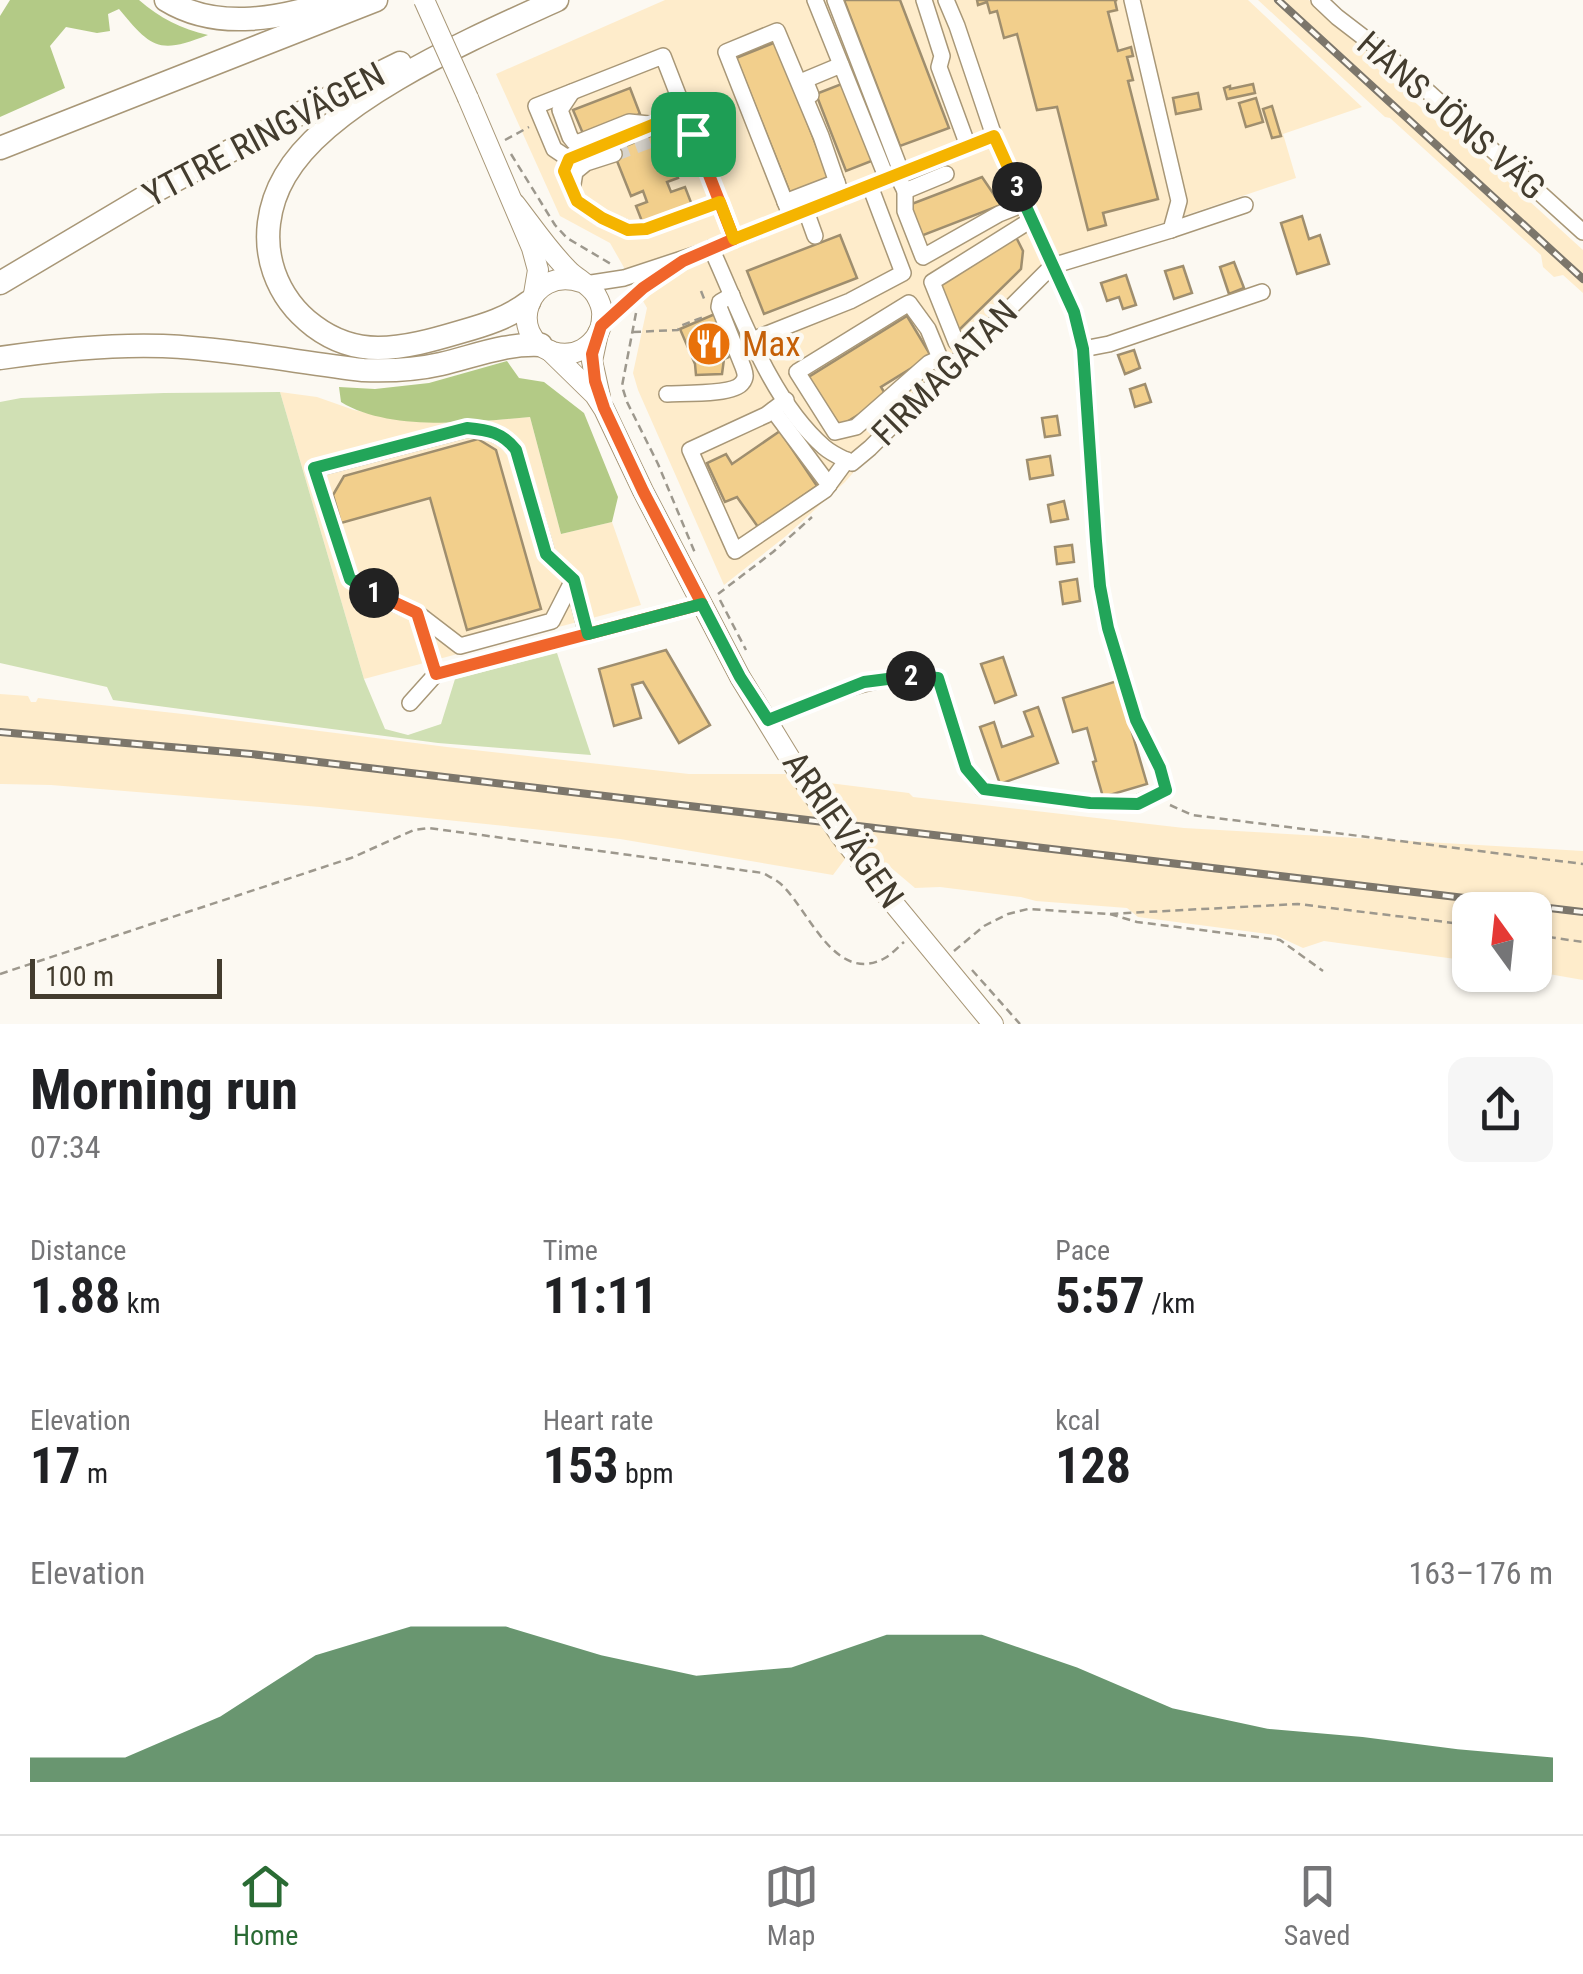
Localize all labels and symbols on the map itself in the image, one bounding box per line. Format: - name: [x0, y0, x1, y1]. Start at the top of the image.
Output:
- street label: HANS JÖNS VÄG: [1349, 23, 1553, 209]
- street label: YTTRE RINGVÄGEN: [136, 54, 392, 216]
- pin: [651, 92, 736, 177]
- pin: 3: [992, 162, 1042, 212]
- street label: FIRMAGATAN: [864, 292, 1026, 454]
- restaurant icon: Max: [686, 321, 732, 367]
- place label: Max: [742, 324, 801, 365]
- pin: 1: [349, 568, 399, 618]
- pin: 2: [886, 651, 936, 701]
- street label: ARRIEVÄGEN: [774, 744, 912, 916]
- north arrow: [1452, 892, 1552, 992]
- scale bar: [30, 954, 222, 998]

